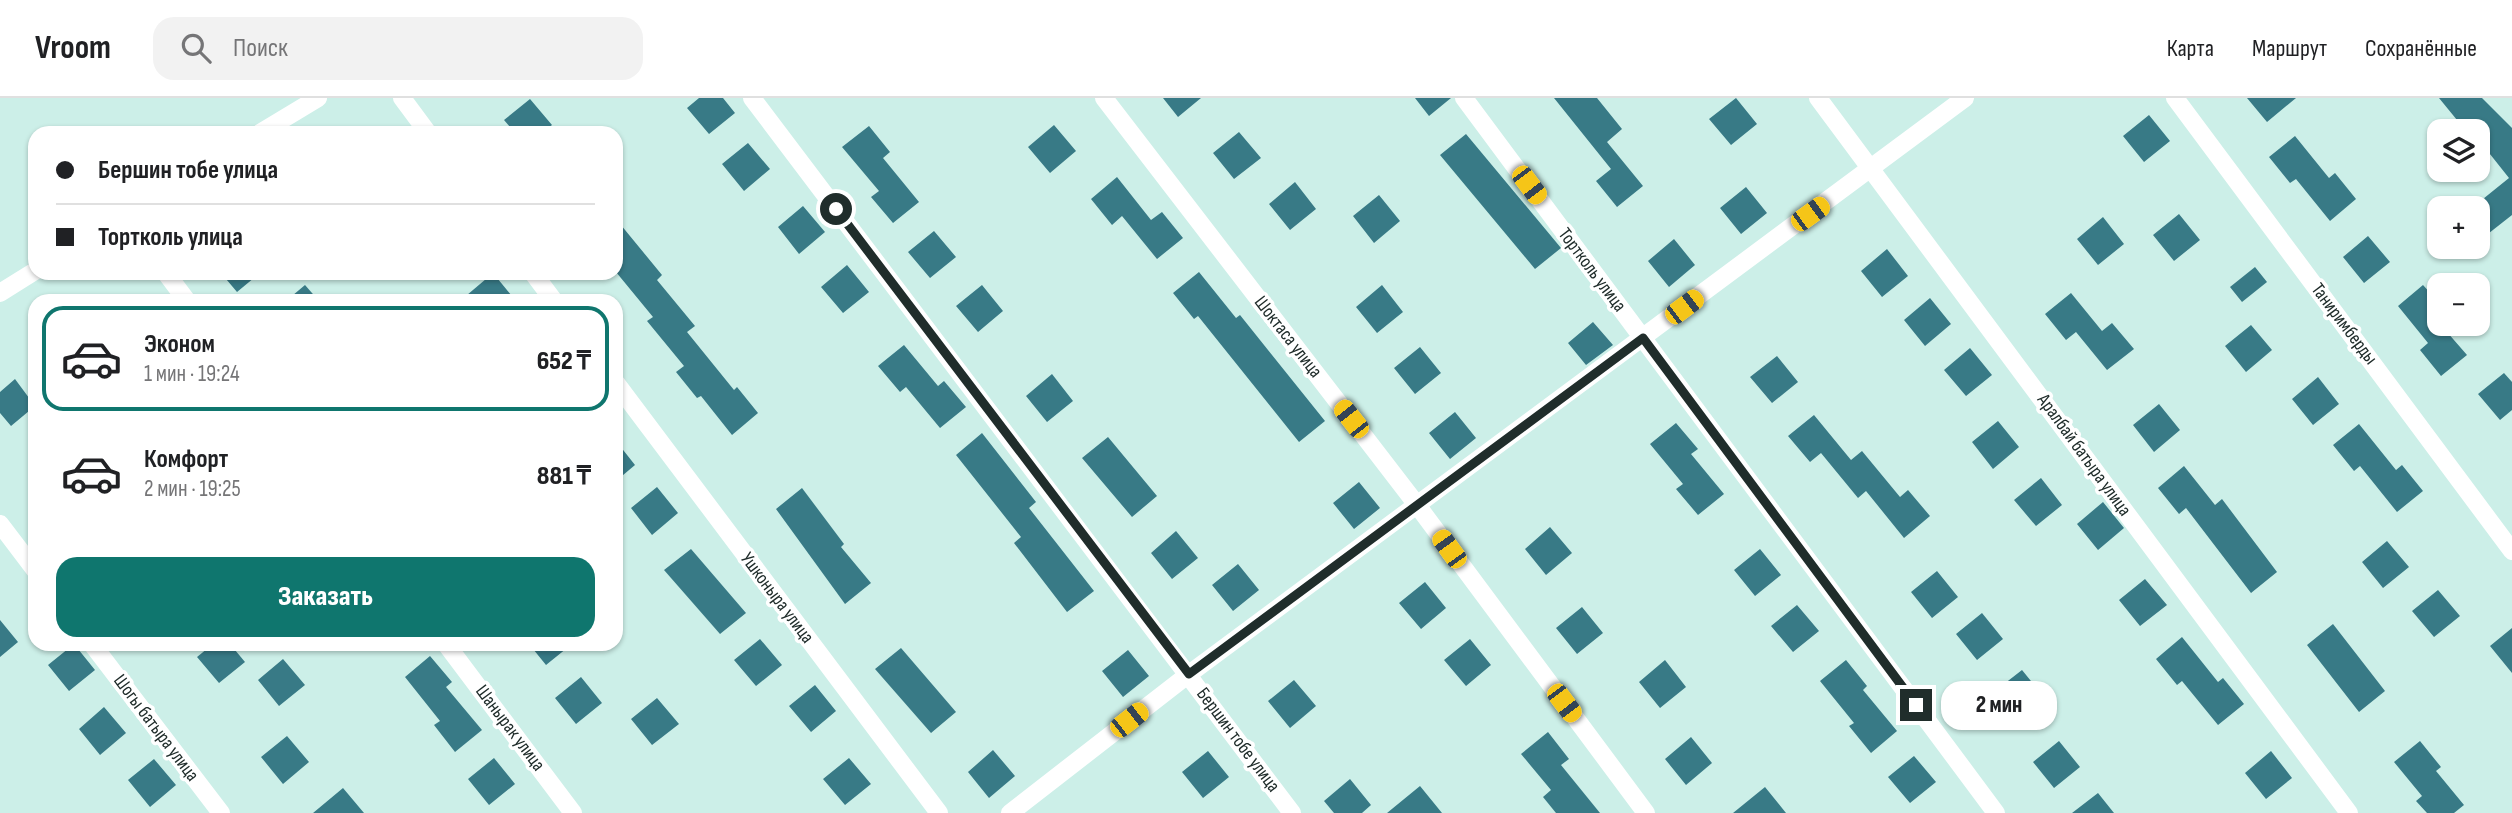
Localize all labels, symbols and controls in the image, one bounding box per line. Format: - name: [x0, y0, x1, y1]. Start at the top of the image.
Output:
- search box: [153, 17, 643, 80]
- text: Vroom: [35, 28, 111, 68]
- icon: search: [177, 29, 215, 67]
- text: Поиск: [233, 33, 288, 64]
- text: Карта: [2167, 34, 2214, 63]
- text: Маршрут: [2252, 34, 2327, 63]
- text: Сохранённые: [2365, 34, 2477, 63]
- map controls: [2427, 119, 2490, 336]
- button: layers: [2427, 119, 2490, 182]
- text: Бершин тобе улица: [98, 155, 278, 186]
- car: [1508, 162, 1551, 208]
- route start: [820, 193, 852, 225]
- car: [1787, 193, 1834, 235]
- button: +: [2427, 196, 2490, 259]
- text: Тортколь улица: [98, 222, 243, 253]
- street label: Тортколь улица: [1553, 224, 1631, 316]
- button: −: [2427, 273, 2490, 336]
- street label: Таниримберды: [2306, 279, 2382, 369]
- car: [1661, 286, 1708, 328]
- street label: Шоктаса улица: [1249, 292, 1327, 382]
- icon: car: [60, 327, 123, 390]
- text: Эконом: [144, 329, 215, 360]
- text: 652 ₸: [537, 346, 591, 377]
- text: 1 мин · 19:24: [144, 360, 240, 388]
- street label: Аралбай батыра улица: [2031, 389, 2136, 521]
- car: [1330, 396, 1373, 442]
- icon: car: [60, 442, 123, 505]
- text: Комфорт: [144, 444, 228, 475]
- text: 881 ₸: [537, 461, 591, 492]
- text: 2 мин · 19:25: [144, 475, 241, 503]
- car: [1429, 526, 1470, 572]
- street label: Ушконыра улица: [735, 548, 819, 648]
- button: Заказать: [56, 557, 595, 637]
- street label: Шогы батыра улица: [108, 670, 204, 786]
- street label: Шанырак улица: [470, 680, 550, 776]
- car: [1543, 680, 1586, 726]
- callout: 2 мин: [1940, 680, 2056, 730]
- street label: Бершин тобе улица: [1191, 683, 1285, 797]
- route end: [1900, 689, 1932, 721]
- text: 2 мин: [1976, 691, 2022, 719]
- car: [1106, 699, 1153, 741]

